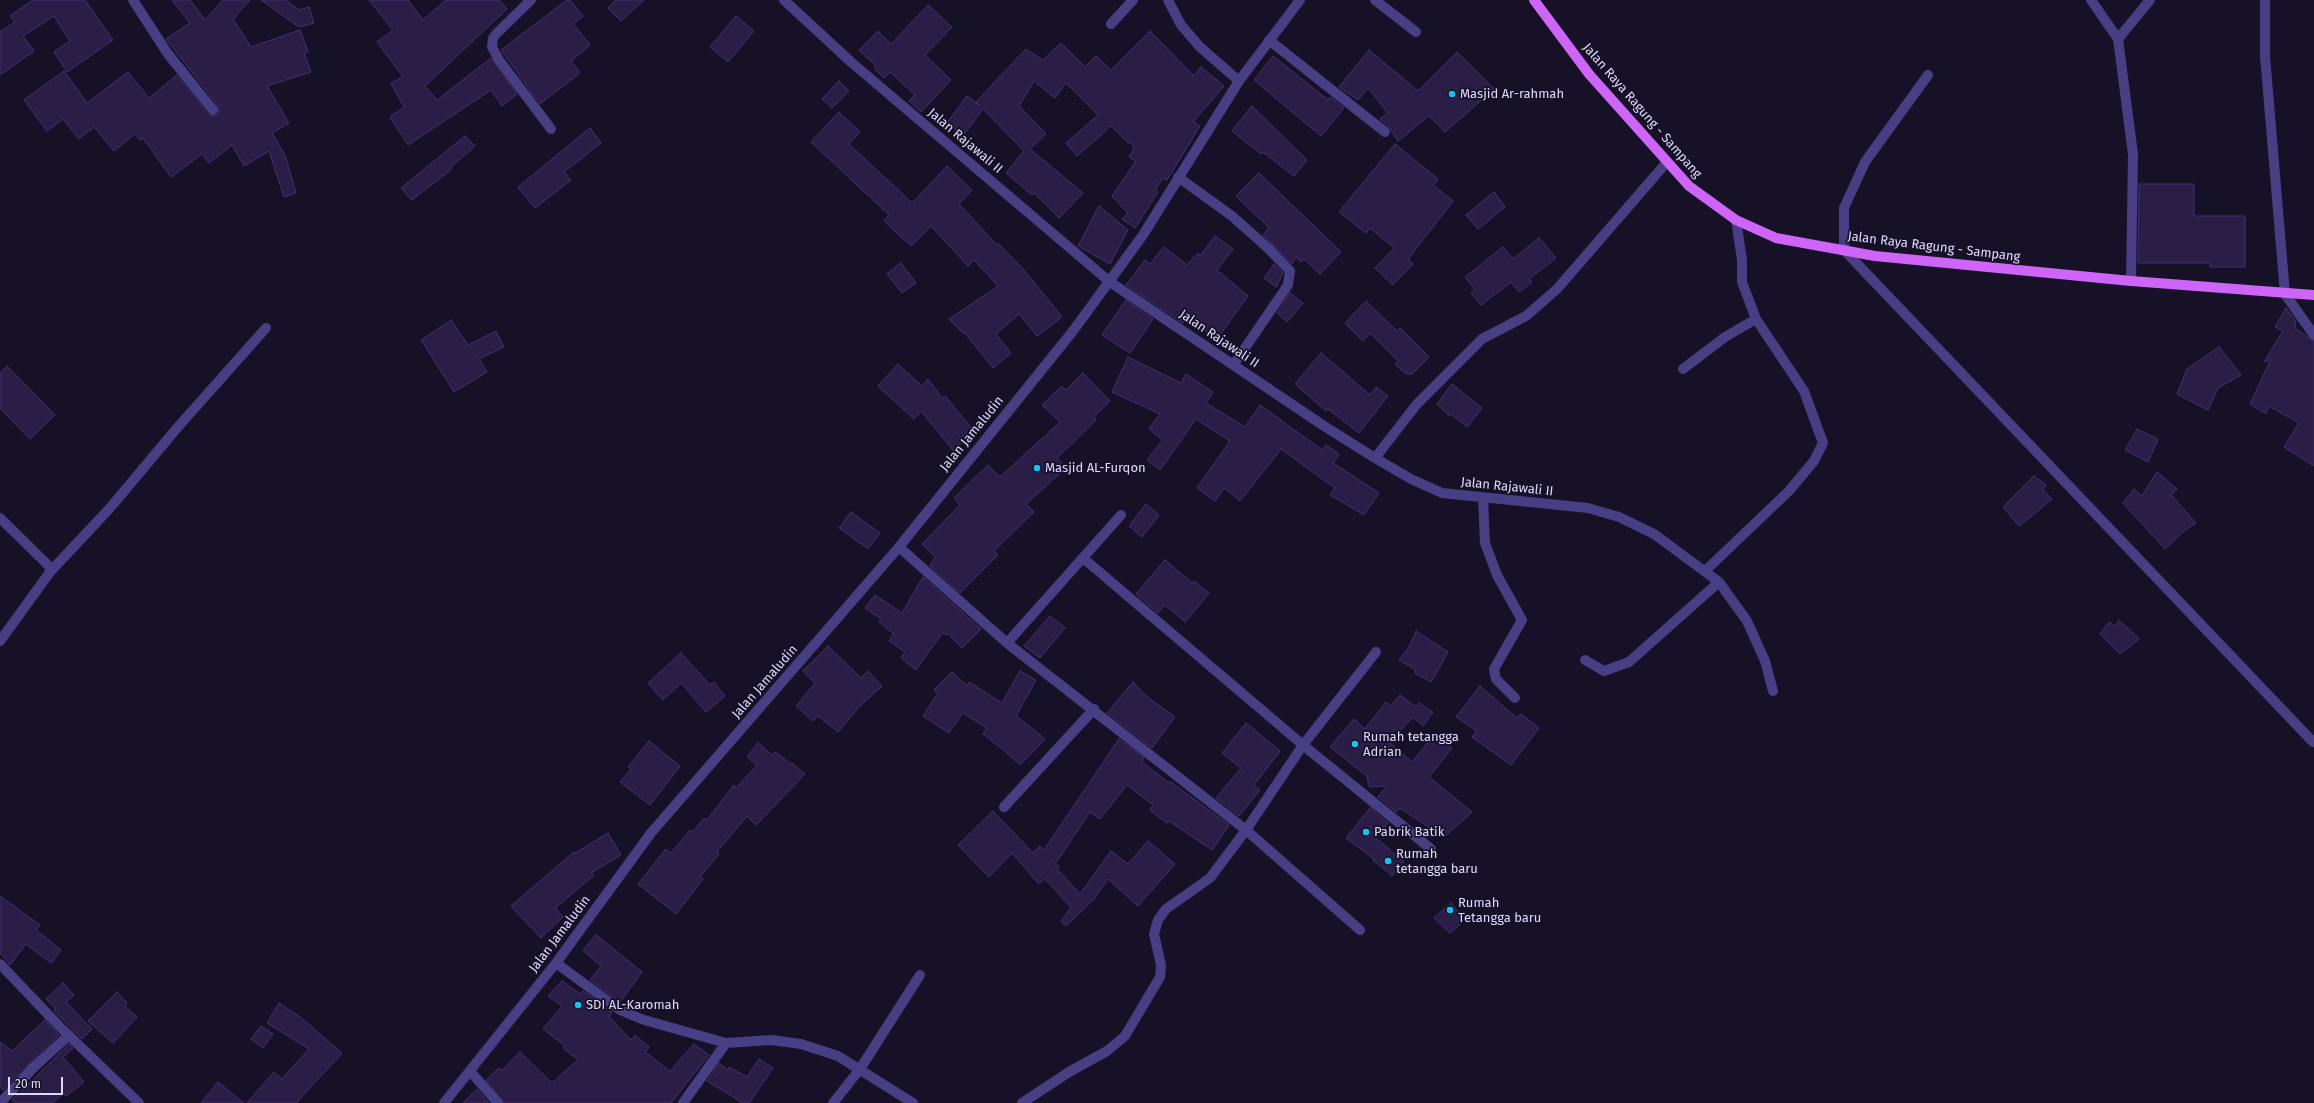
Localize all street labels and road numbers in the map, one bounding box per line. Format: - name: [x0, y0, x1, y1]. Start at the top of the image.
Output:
- street label: Jalan Raya Ragung - Sampang: [1579, 40, 1705, 182]
- street label: Jalan Rajawali II: [924, 105, 1006, 177]
- street label: Jalan Raya Ragung - Sampang: [1847, 229, 2021, 265]
- street label: Jalan Rajawali II: [1176, 307, 1262, 371]
- street label: Jalan Jamaludin: [937, 393, 1007, 475]
- street label: Jalan Rajawali II: [1460, 474, 1554, 500]
- street label: Jalan Jamaludin: [729, 642, 801, 722]
- street label: Jalan Jamaludin: [526, 892, 594, 976]

